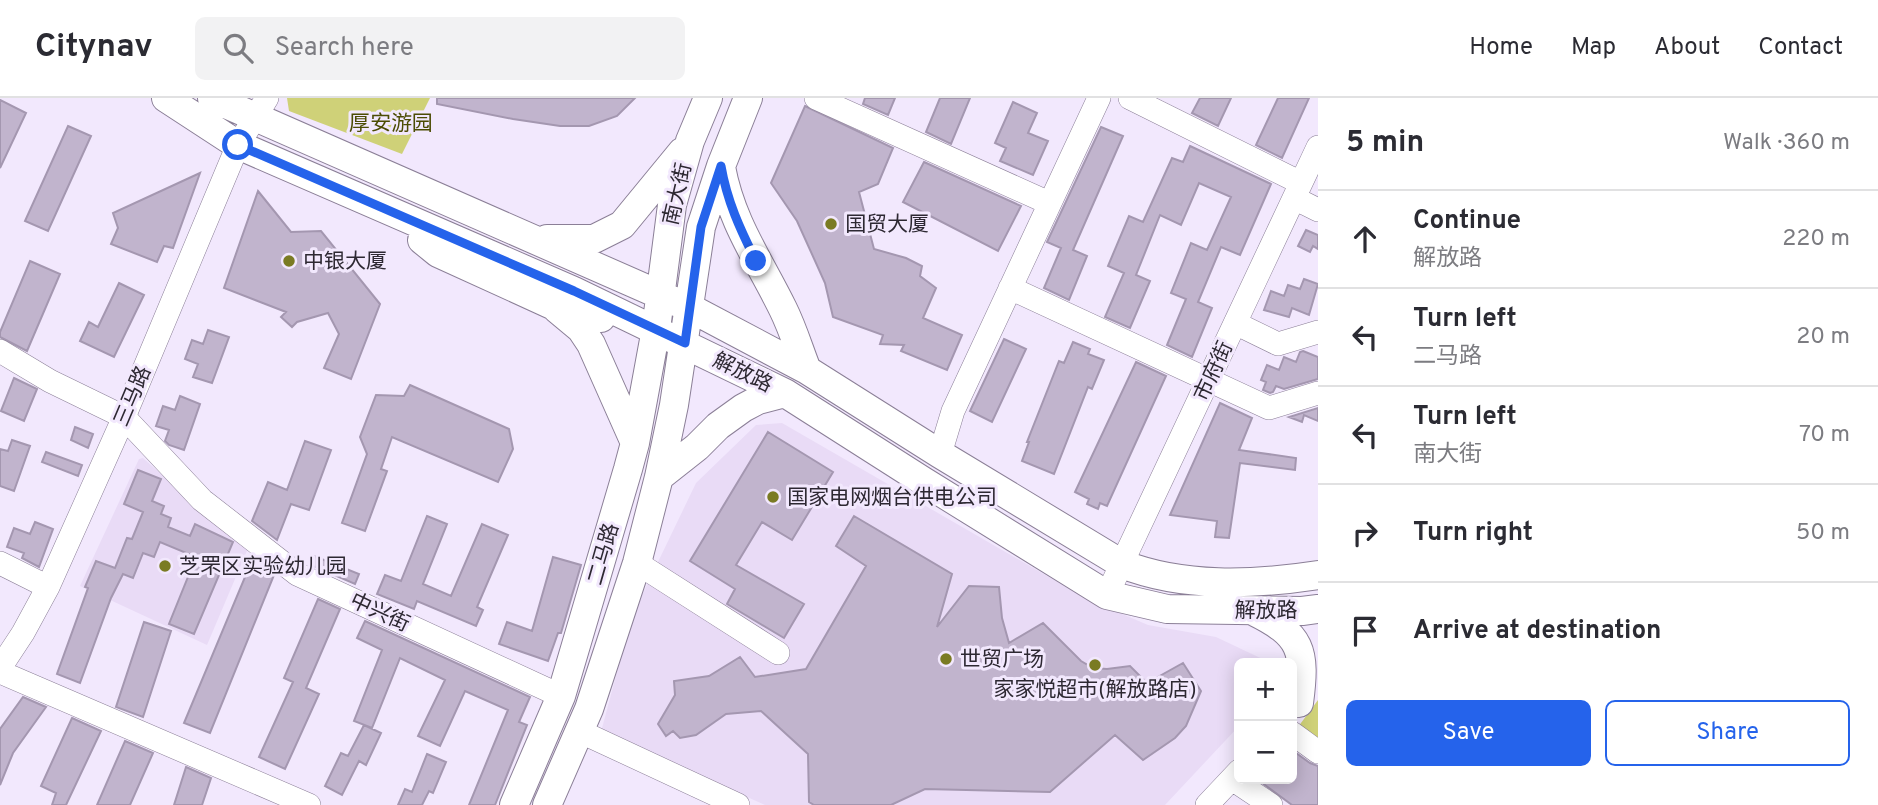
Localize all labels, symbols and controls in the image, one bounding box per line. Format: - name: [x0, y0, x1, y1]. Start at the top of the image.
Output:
- search box: [195, 17, 685, 80]
- text: Citynav: [35, 27, 153, 69]
- icon: search: [219, 29, 257, 67]
- text: Search here: [275, 32, 414, 65]
- text: Home: [1469, 33, 1533, 63]
- text: Map: [1571, 33, 1616, 63]
- text: About: [1654, 33, 1720, 63]
- text: Contact: [1758, 33, 1843, 63]
- park label: 厚安游园: [349, 111, 433, 138]
- text: 5 min: [1346, 125, 1424, 162]
- route start: [222, 129, 253, 160]
- text: Walk · 360 m: [1723, 129, 1850, 158]
- street label: 南大街: [658, 161, 699, 228]
- text: Continue: [1413, 205, 1521, 238]
- place label: 国贸大厦: [845, 212, 929, 239]
- marker: 国贸大厦: [823, 216, 839, 232]
- icon: ahead: [1346, 220, 1384, 258]
- text: 220 m: [1782, 225, 1850, 254]
- route end: [740, 245, 771, 276]
- text: 解放路: [1413, 245, 1482, 274]
- place label: 中银大厦: [303, 249, 387, 276]
- marker: 中银大厦: [281, 253, 297, 269]
- text: Turn left: [1413, 303, 1517, 336]
- icon: left: [1346, 318, 1384, 356]
- text: 20 m: [1796, 323, 1850, 352]
- street label: 市府街: [1189, 337, 1240, 406]
- text: 二马路: [1413, 343, 1482, 372]
- street label: 解放路: [708, 347, 777, 399]
- street label: 三马路: [109, 362, 158, 431]
- text: Turn left: [1413, 401, 1517, 434]
- icon: left: [1346, 416, 1384, 454]
- text: 70 m: [1799, 421, 1850, 450]
- text: 南大街: [1413, 441, 1482, 470]
- place label: 国家电网烟台供电公司: [787, 485, 997, 512]
- marker: 国家电网烟台供电公司: [765, 489, 781, 505]
- icon: right: [1346, 514, 1384, 552]
- text: Turn right: [1413, 517, 1533, 550]
- text: 50 m: [1796, 519, 1850, 548]
- street label: 二马路: [583, 520, 626, 588]
- place label: 芝罘区实验幼儿园: [179, 554, 347, 581]
- marker: 芝罘区实验幼儿园: [157, 558, 173, 574]
- street label: 中兴街: [345, 588, 414, 639]
- street label: 解放路: [1235, 598, 1298, 625]
- icon: arrive: [1346, 612, 1384, 650]
- text: Arrive at destination: [1413, 615, 1661, 648]
- place label: 世贸广场: [960, 647, 1044, 674]
- marker: 世贸广场: [938, 651, 954, 667]
- marker: 家家悦超市(解放路店): [1087, 657, 1103, 673]
- map controls: [1234, 658, 1297, 784]
- button: +: [1234, 658, 1297, 721]
- place label: 家家悦超市(解放路店): [993, 677, 1197, 704]
- button: Save: [1346, 700, 1591, 766]
- button: Share: [1605, 700, 1850, 766]
- button: −: [1234, 721, 1297, 784]

